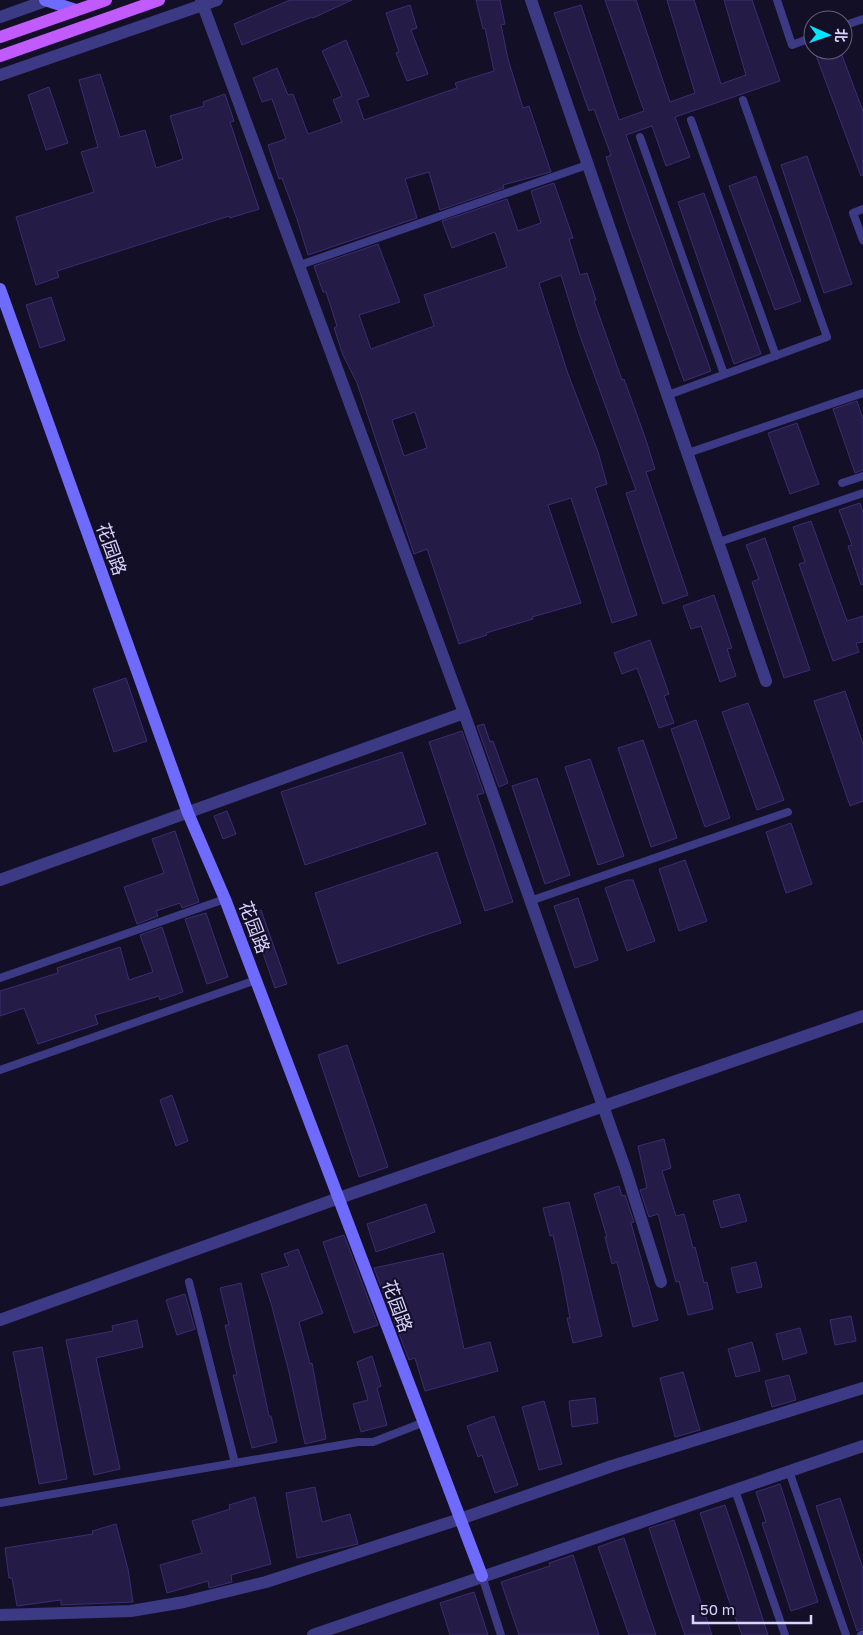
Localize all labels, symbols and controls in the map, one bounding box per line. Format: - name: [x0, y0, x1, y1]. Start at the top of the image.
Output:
- north arrow: [803, 10, 853, 60]
- text: 北: [833, 28, 850, 43]
- street label: 花园路: [92, 520, 132, 578]
- street label: 花园路: [235, 898, 275, 956]
- street label: 花园路: [378, 1277, 418, 1335]
- scale bar: [693, 1592, 810, 1624]
- text: 50 m: [700, 1600, 735, 1618]

